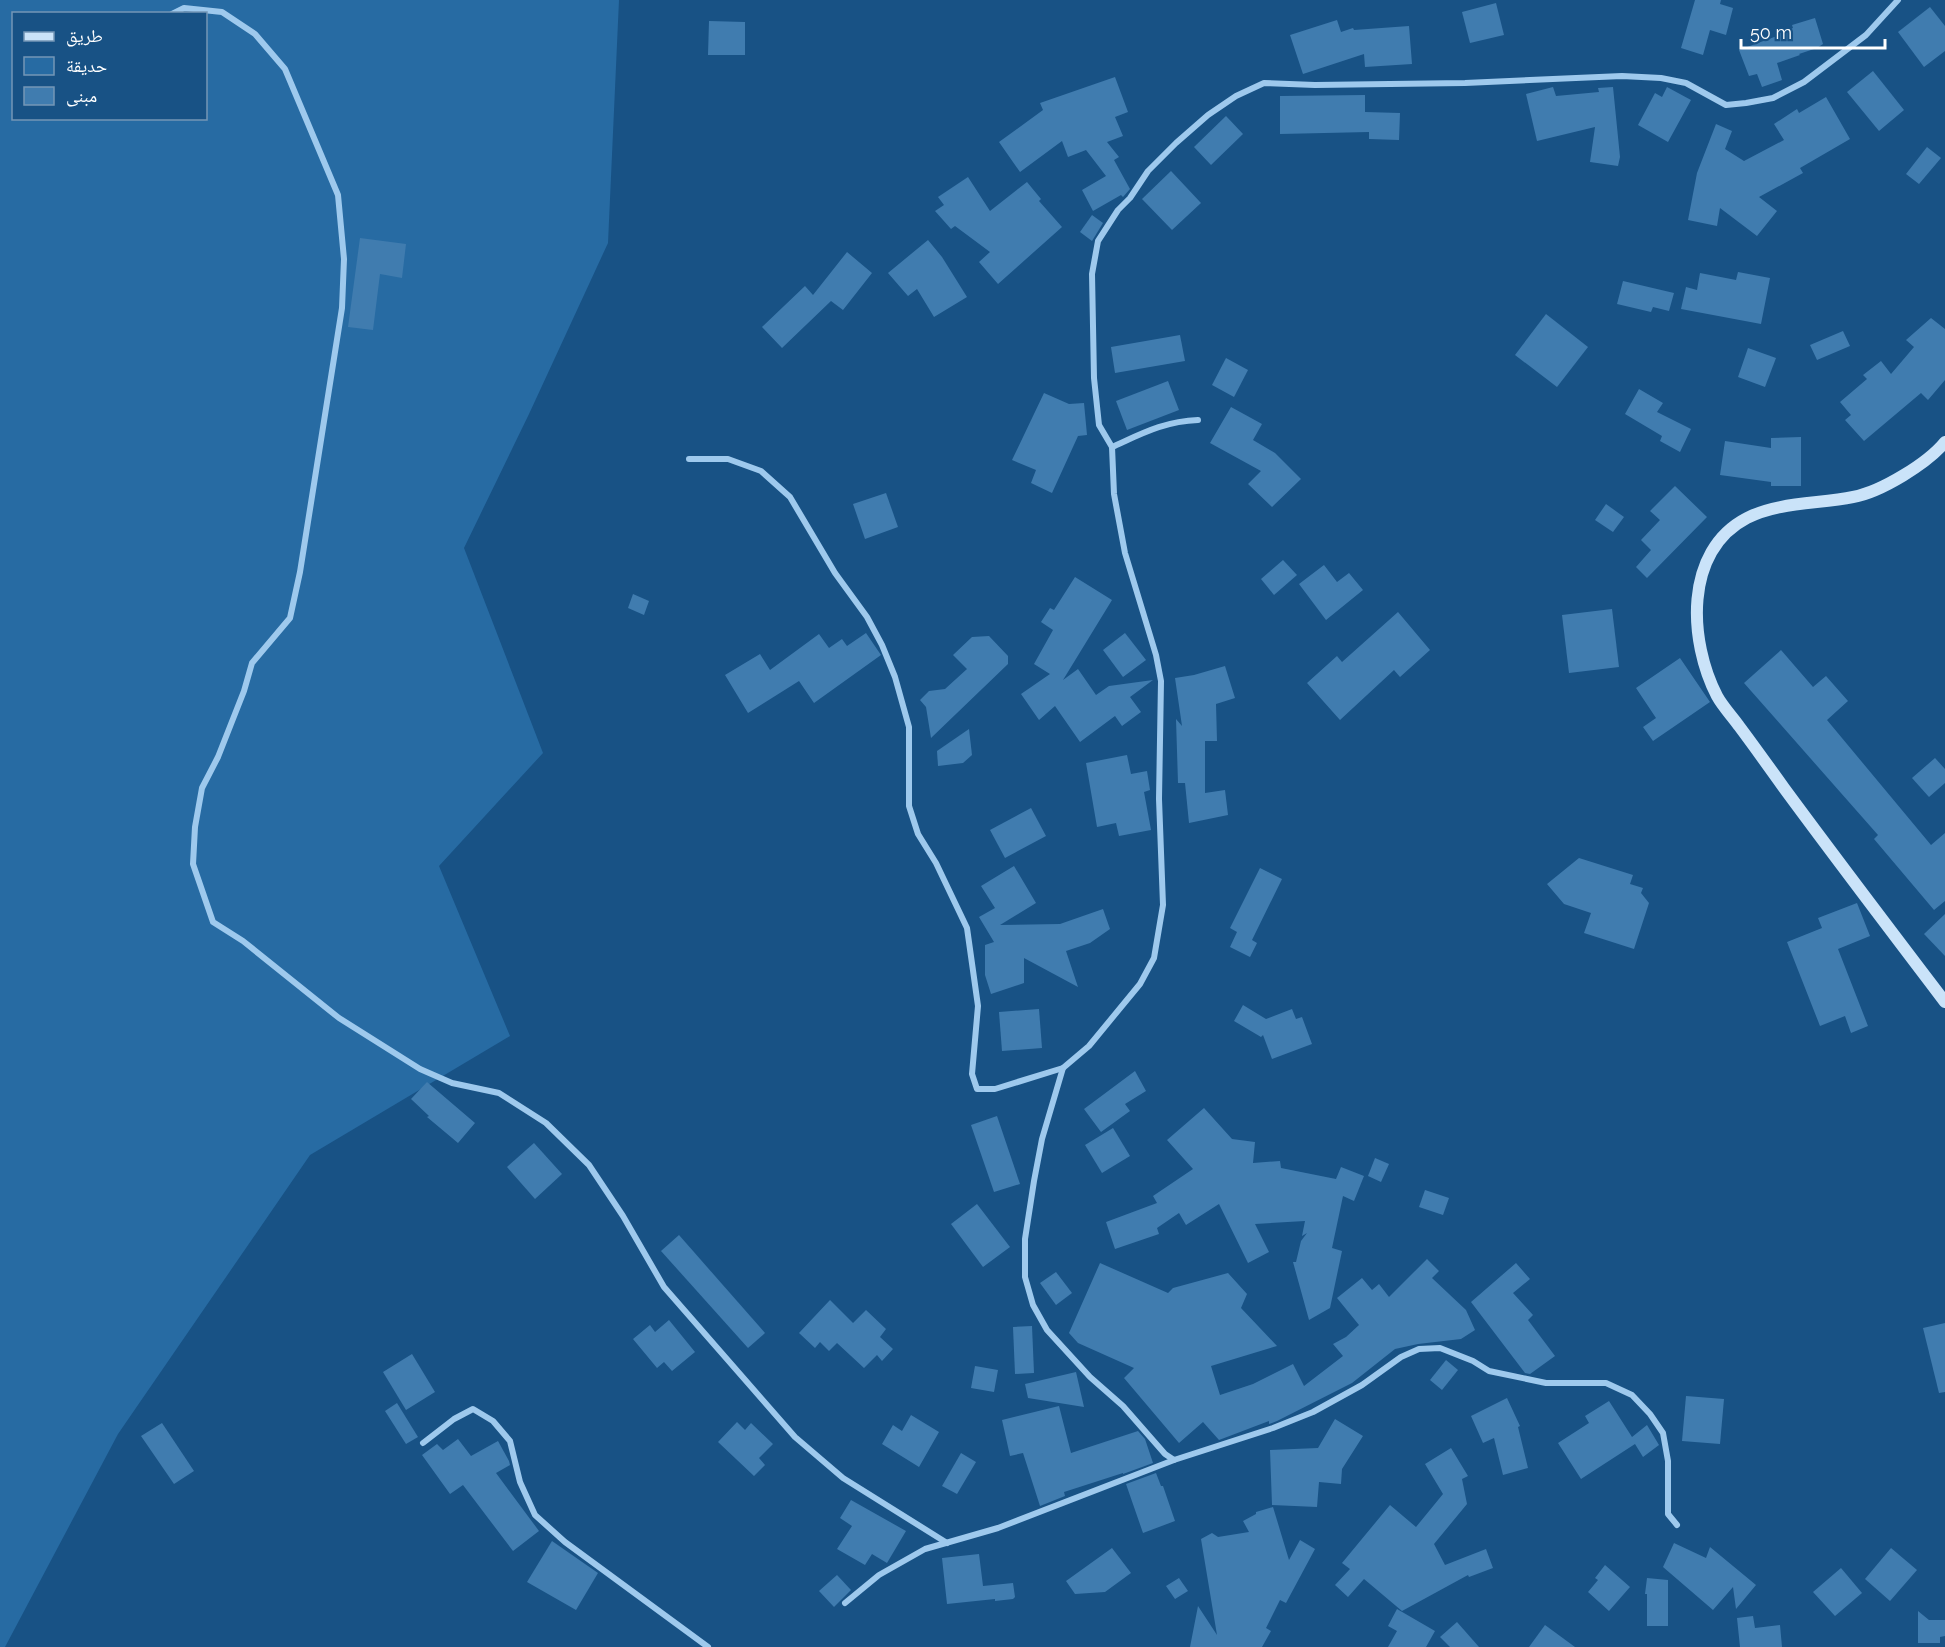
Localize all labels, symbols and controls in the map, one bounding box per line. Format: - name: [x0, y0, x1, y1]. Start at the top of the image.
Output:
- legend: [12, 12, 207, 120]
- scale bar: [1741, 12, 1885, 50]
- text: 50 m: [1750, 22, 1792, 43]
- text: طريق: [66, 25, 103, 47]
- text: حديقة: [66, 55, 107, 76]
- text: مبنى: [66, 85, 97, 107]

